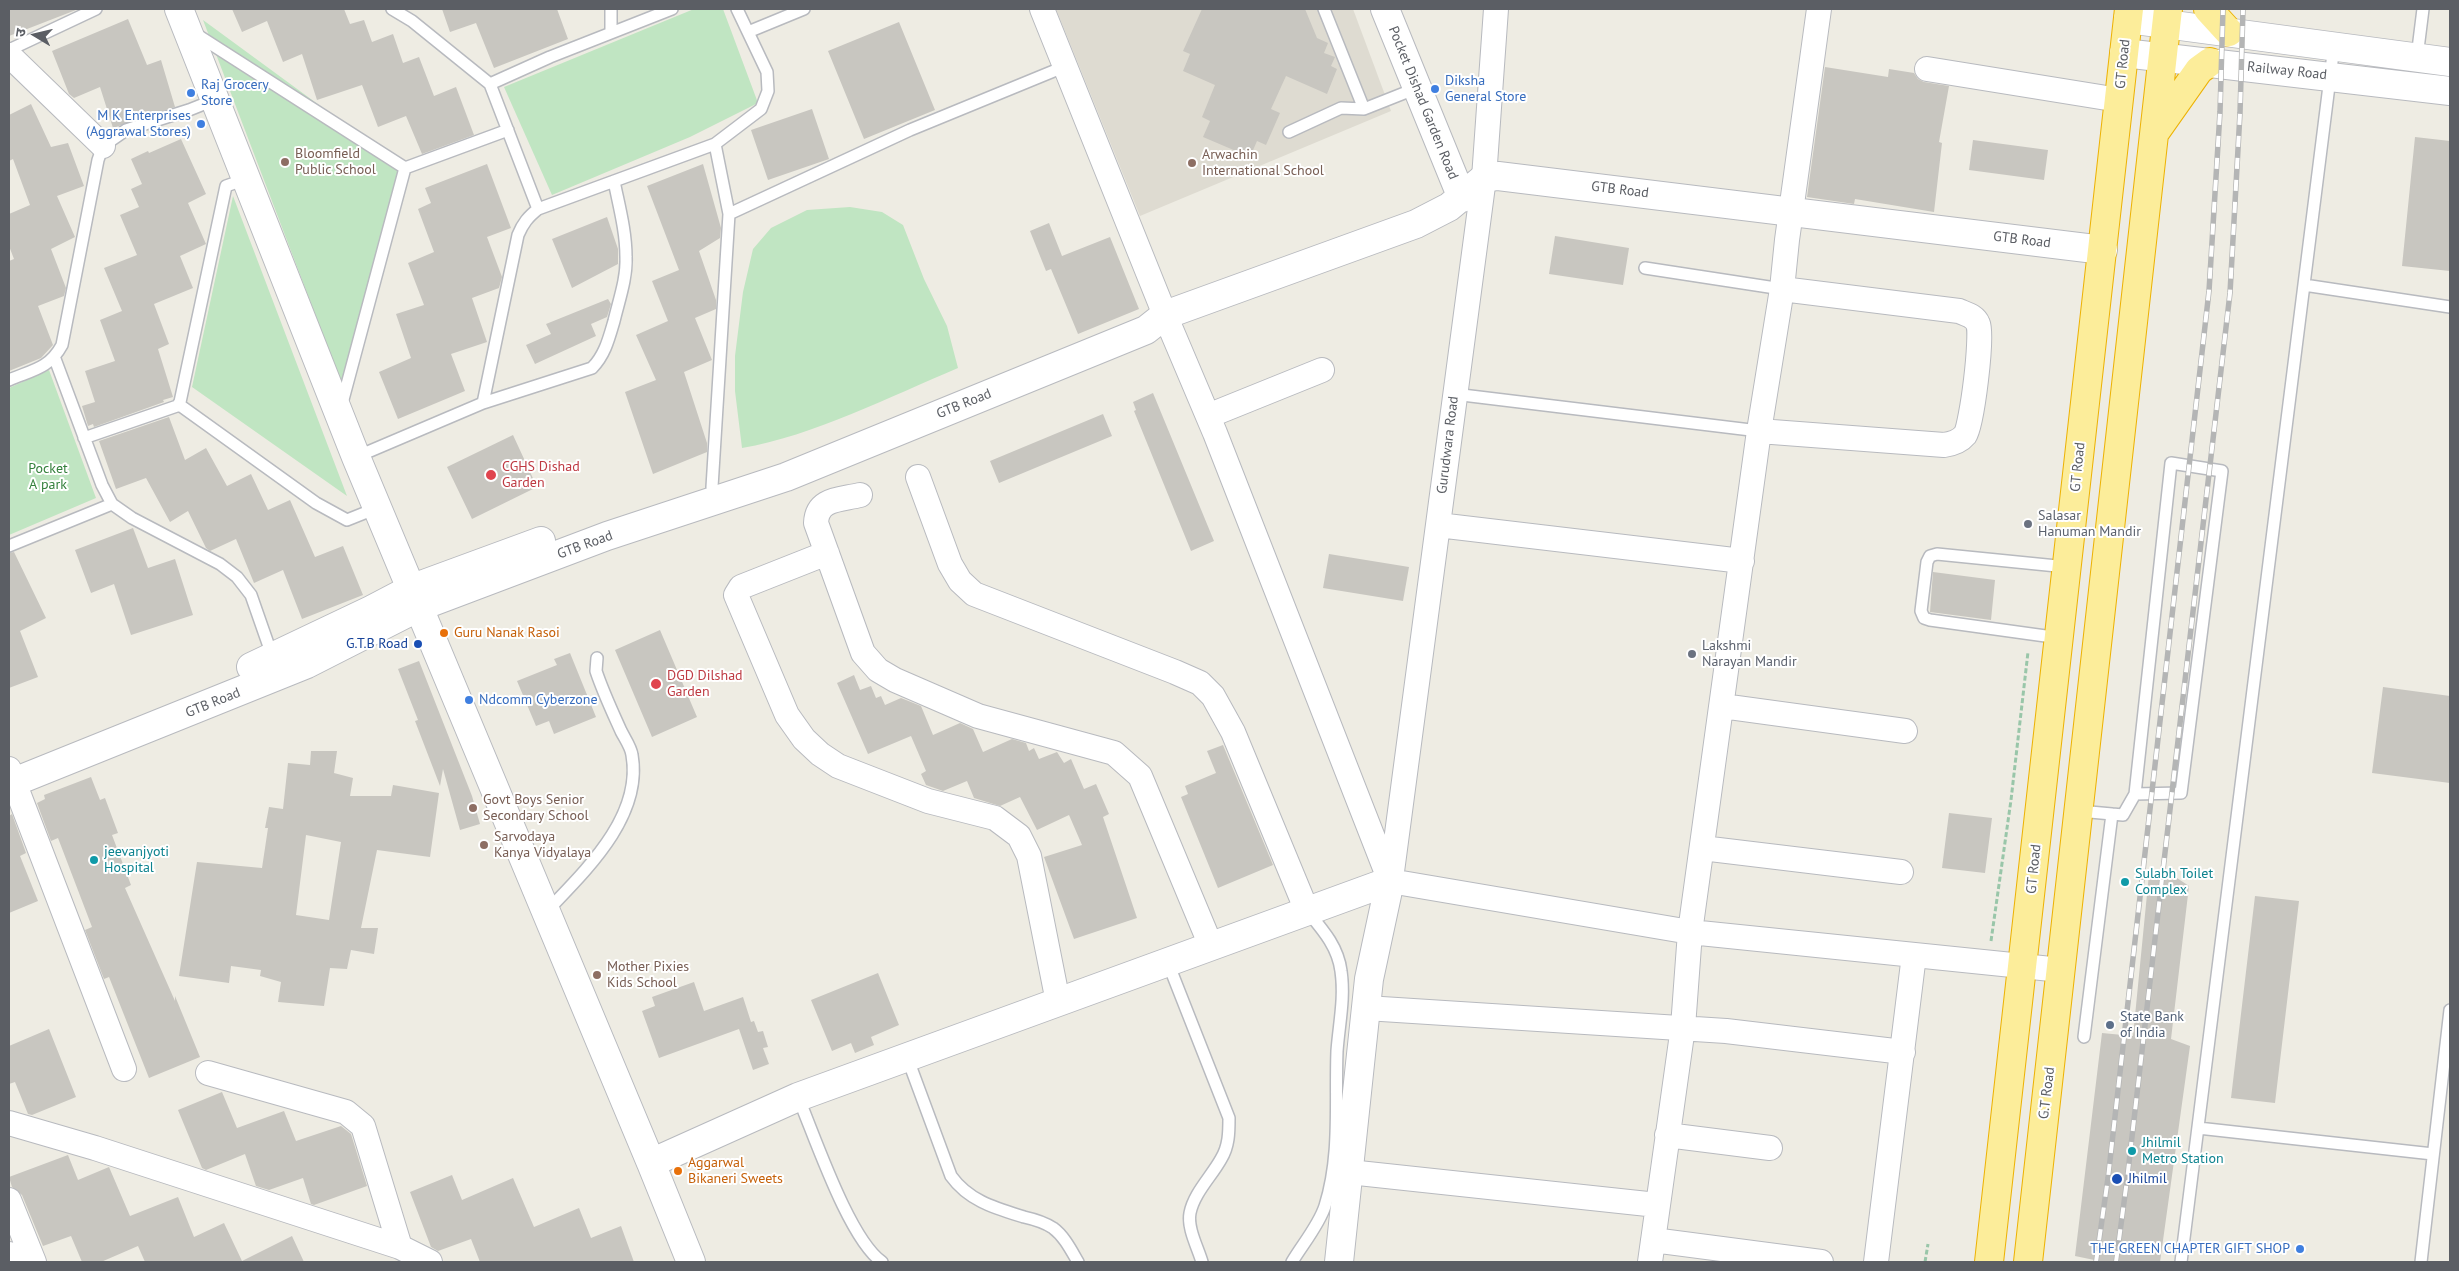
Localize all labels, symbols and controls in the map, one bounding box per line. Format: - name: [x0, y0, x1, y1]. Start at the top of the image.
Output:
- north arrow: [10, 10, 60, 60]
- street label: Pocket Dishad Garden Road: [1385, 24, 1461, 182]
- text: उ: [11, 27, 30, 38]
- street label: GT Road: [2112, 38, 2134, 90]
- street label: Railway Road: [2246, 58, 2328, 84]
- place label: Diksha General Store: [1445, 73, 1526, 105]
- place label: Raj Grocery Store: [201, 77, 269, 110]
- marker: Diksha General Store: [1429, 83, 1441, 95]
- marker: Raj Grocery Store: [185, 87, 197, 99]
- place label: M K Enterprises (Aggrawal Stores): [86, 108, 191, 140]
- marker: M K Enterprises (Aggrawal Stores): [195, 118, 207, 130]
- place label: Bloomfield Public School: [295, 146, 376, 178]
- place label: Arwachin International School: [1202, 147, 1324, 180]
- marker: Bloomfield Public School: [279, 156, 291, 168]
- marker: Arwachin International School: [1186, 157, 1198, 169]
- street label: GTB Road: [1590, 178, 1650, 202]
- street label: GTB Road: [1992, 228, 2052, 252]
- street label: GTB Road: [934, 385, 994, 423]
- street label: Gurudwara Road: [1434, 395, 1462, 495]
- street label: GT Road: [2067, 441, 2089, 493]
- place label: CGHS Dishad Garden: [502, 459, 580, 492]
- park label: Pocket A park: [28, 461, 68, 494]
- marker: CGHS Dishad Garden: [484, 468, 498, 482]
- place label: Salasar Hanuman Mandir: [2038, 508, 2141, 540]
- marker: Salasar Hanuman Mandir: [2022, 518, 2034, 530]
- street label: GTB Road: [555, 527, 615, 563]
- place label: Guru Nanak Rasoi: [454, 625, 560, 641]
- marker: Guru Nanak Rasoi: [438, 627, 450, 639]
- place label: G.T.B Road: [346, 636, 408, 652]
- marker: G.T.B Road: [412, 638, 424, 650]
- place label: Lakshmi Narayan Mandir: [1702, 638, 1797, 670]
- marker: Lakshmi Narayan Mandir: [1686, 648, 1698, 660]
- place label: DGD Dilshad Garden: [667, 668, 743, 700]
- marker: DGD Dilshad Garden: [649, 677, 663, 691]
- street label: GTB Road: [183, 684, 243, 722]
- place label: Ndcomm Cyberzone: [479, 692, 598, 708]
- marker: Ndcomm Cyberzone: [463, 694, 475, 706]
- place label: Govt Boys Senior Secondary School: [483, 792, 589, 824]
- marker: Govt Boys Senior Secondary School: [467, 802, 479, 814]
- place label: Sarvodaya Kanya Vidyalaya: [494, 829, 591, 862]
- marker: Sarvodaya Kanya Vidyalaya: [478, 839, 490, 851]
- street label: GT Road: [2023, 843, 2045, 895]
- place label: jeevanjyoti Hospital: [104, 844, 169, 876]
- marker: jeevanjyoti Hospital: [88, 854, 100, 866]
- place label: Sulabh Toilet Complex: [2135, 866, 2213, 899]
- marker: Sulabh Toilet Complex: [2119, 876, 2131, 888]
- place label: Mother Pixies Kids School: [607, 959, 689, 992]
- marker: Mother Pixies Kids School: [591, 969, 603, 981]
- place label: State Bank of India: [2120, 1009, 2184, 1042]
- marker: State Bank of India: [2104, 1019, 2116, 1031]
- street label: G.T Road: [2035, 1066, 2059, 1120]
- place label: Jhilmil Metro Station: [2142, 1135, 2224, 1168]
- marker: Jhilmil Metro Station: [2126, 1145, 2138, 1157]
- place label: Aggarwal Bikaneri Sweets: [688, 1155, 783, 1188]
- marker: Aggarwal Bikaneri Sweets: [672, 1165, 684, 1177]
- place label: Jhilmil: [2128, 1171, 2167, 1187]
- marker: Jhilmil: [2110, 1172, 2124, 1186]
- place label: THE GREEN CHAPTER GIFT SHOP: [2090, 1241, 2290, 1257]
- marker: THE GREEN CHAPTER GIFT SHOP: [2294, 1243, 2306, 1255]

